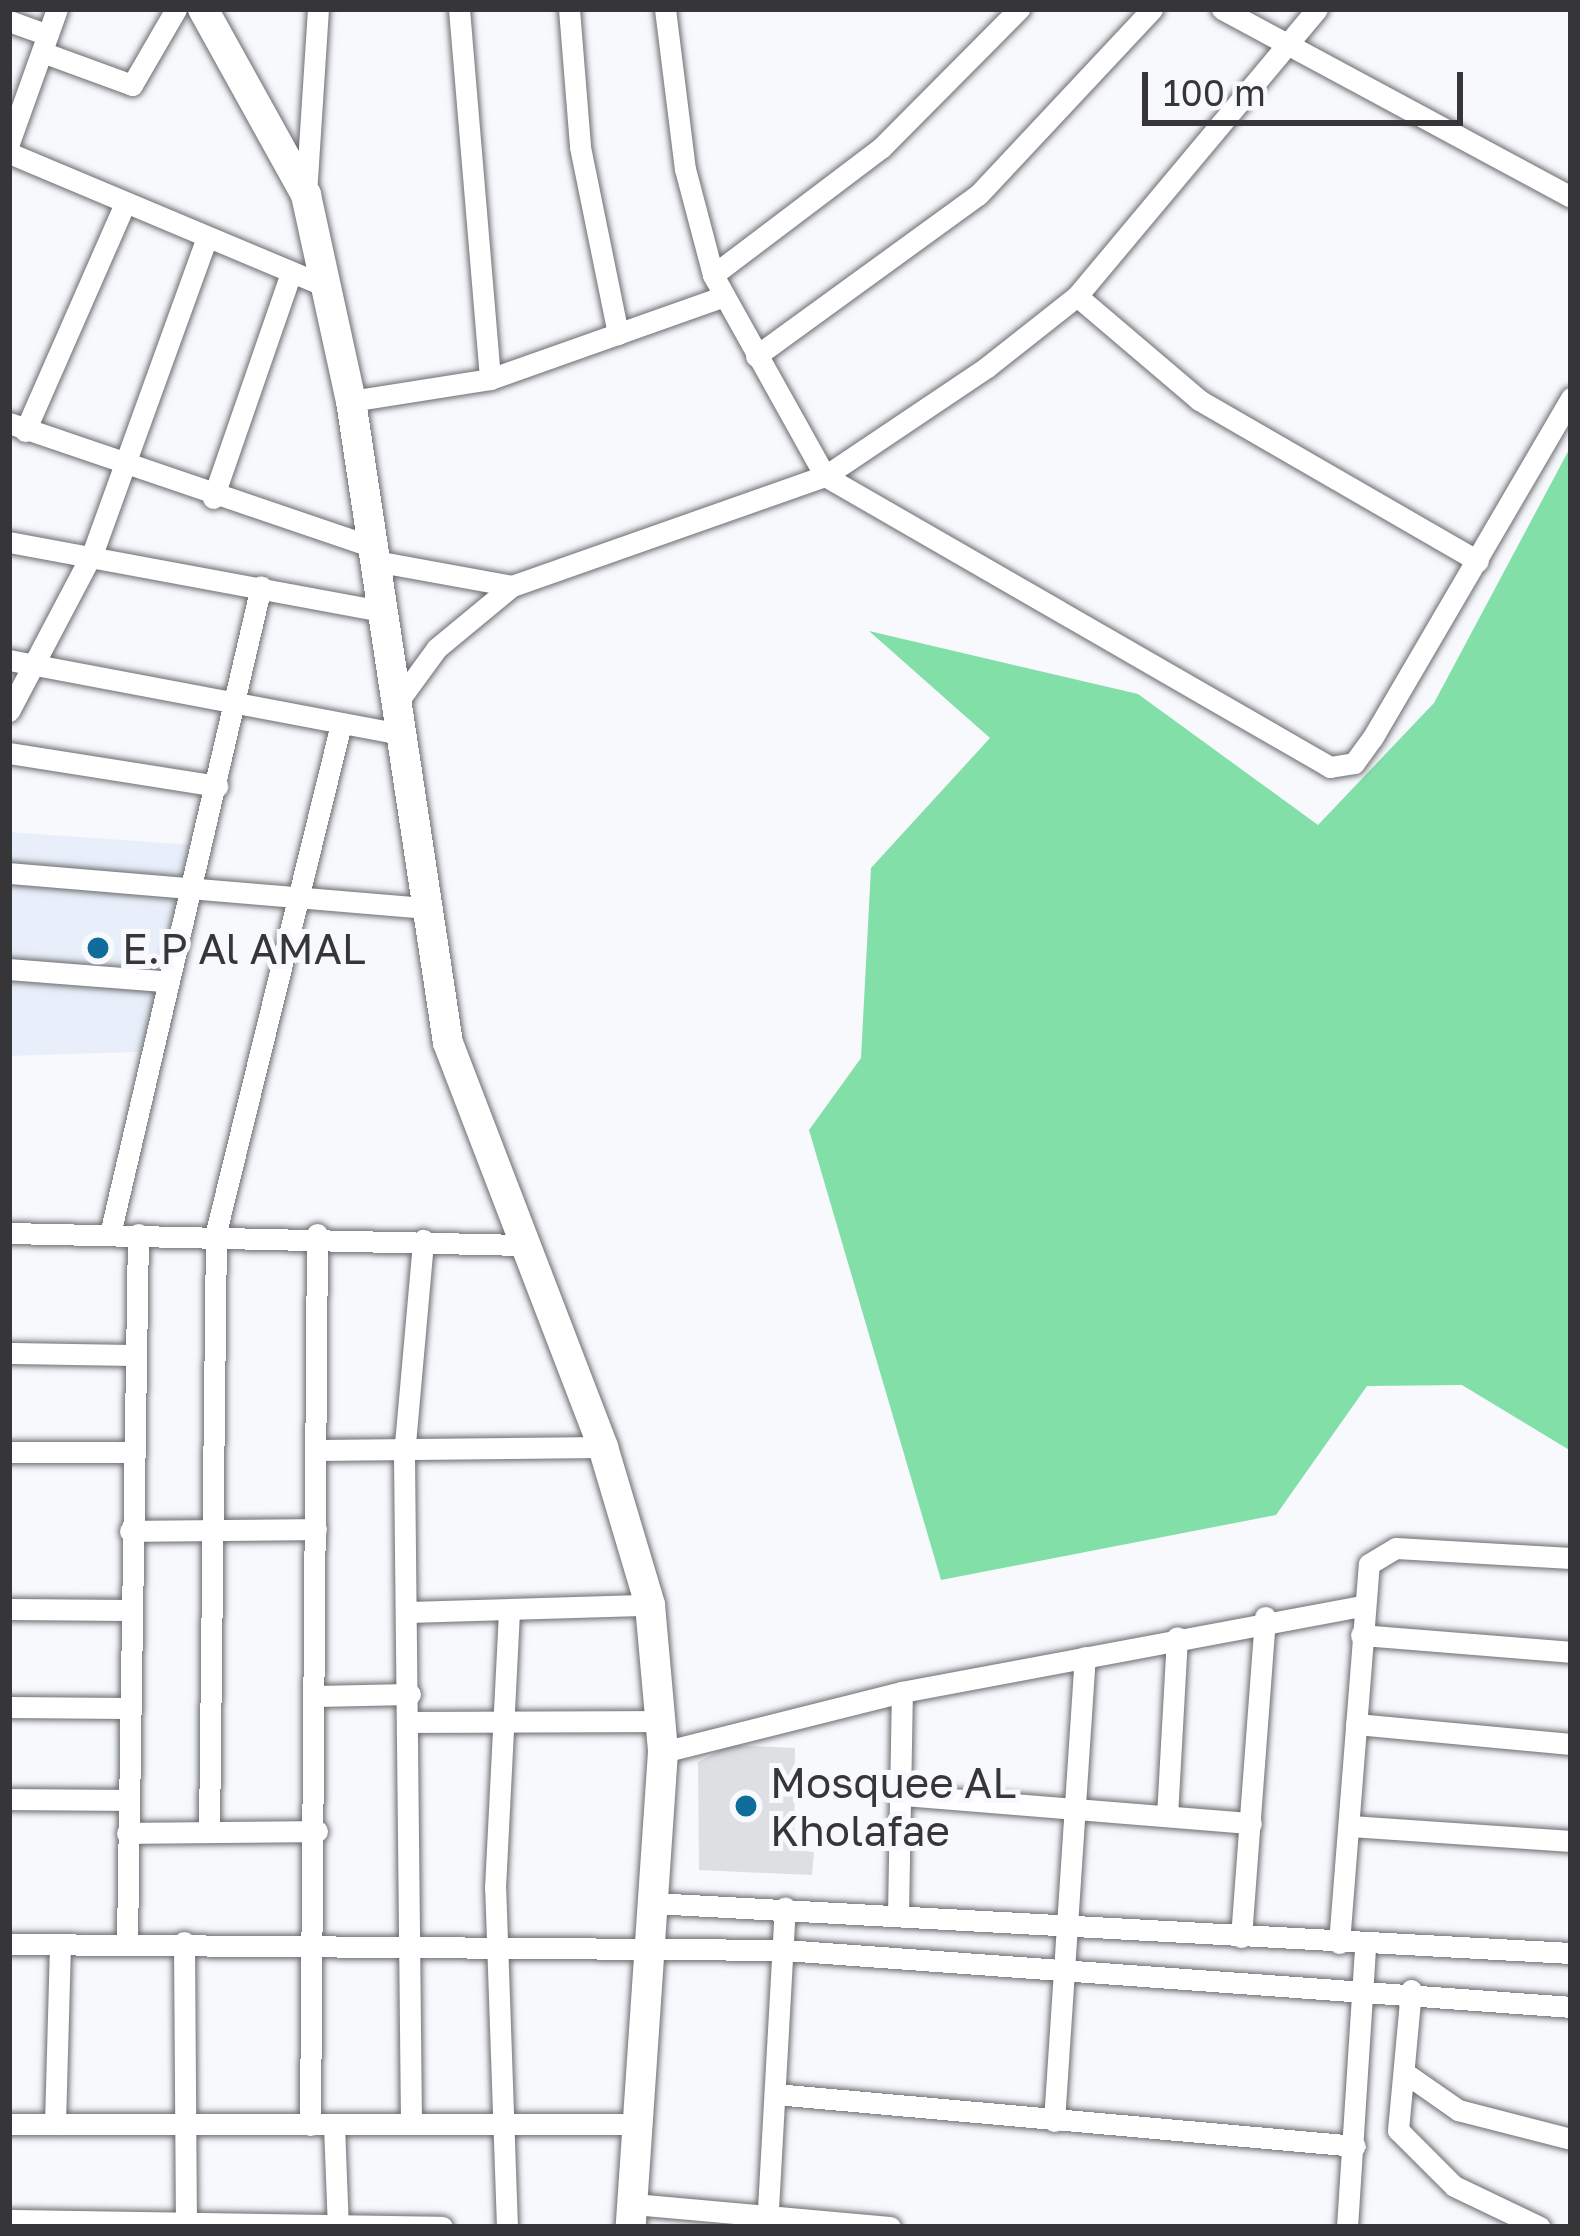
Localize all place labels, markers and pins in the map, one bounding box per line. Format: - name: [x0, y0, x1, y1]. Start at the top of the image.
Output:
- place label: E.P Al AMAL: [122, 923, 366, 973]
- marker: E.P Al AMAL: [85, 935, 111, 961]
- place label: Mosquee AL Kholafae: [770, 1757, 1016, 1856]
- marker: Mosquee AL Kholafae: [733, 1793, 759, 1819]

